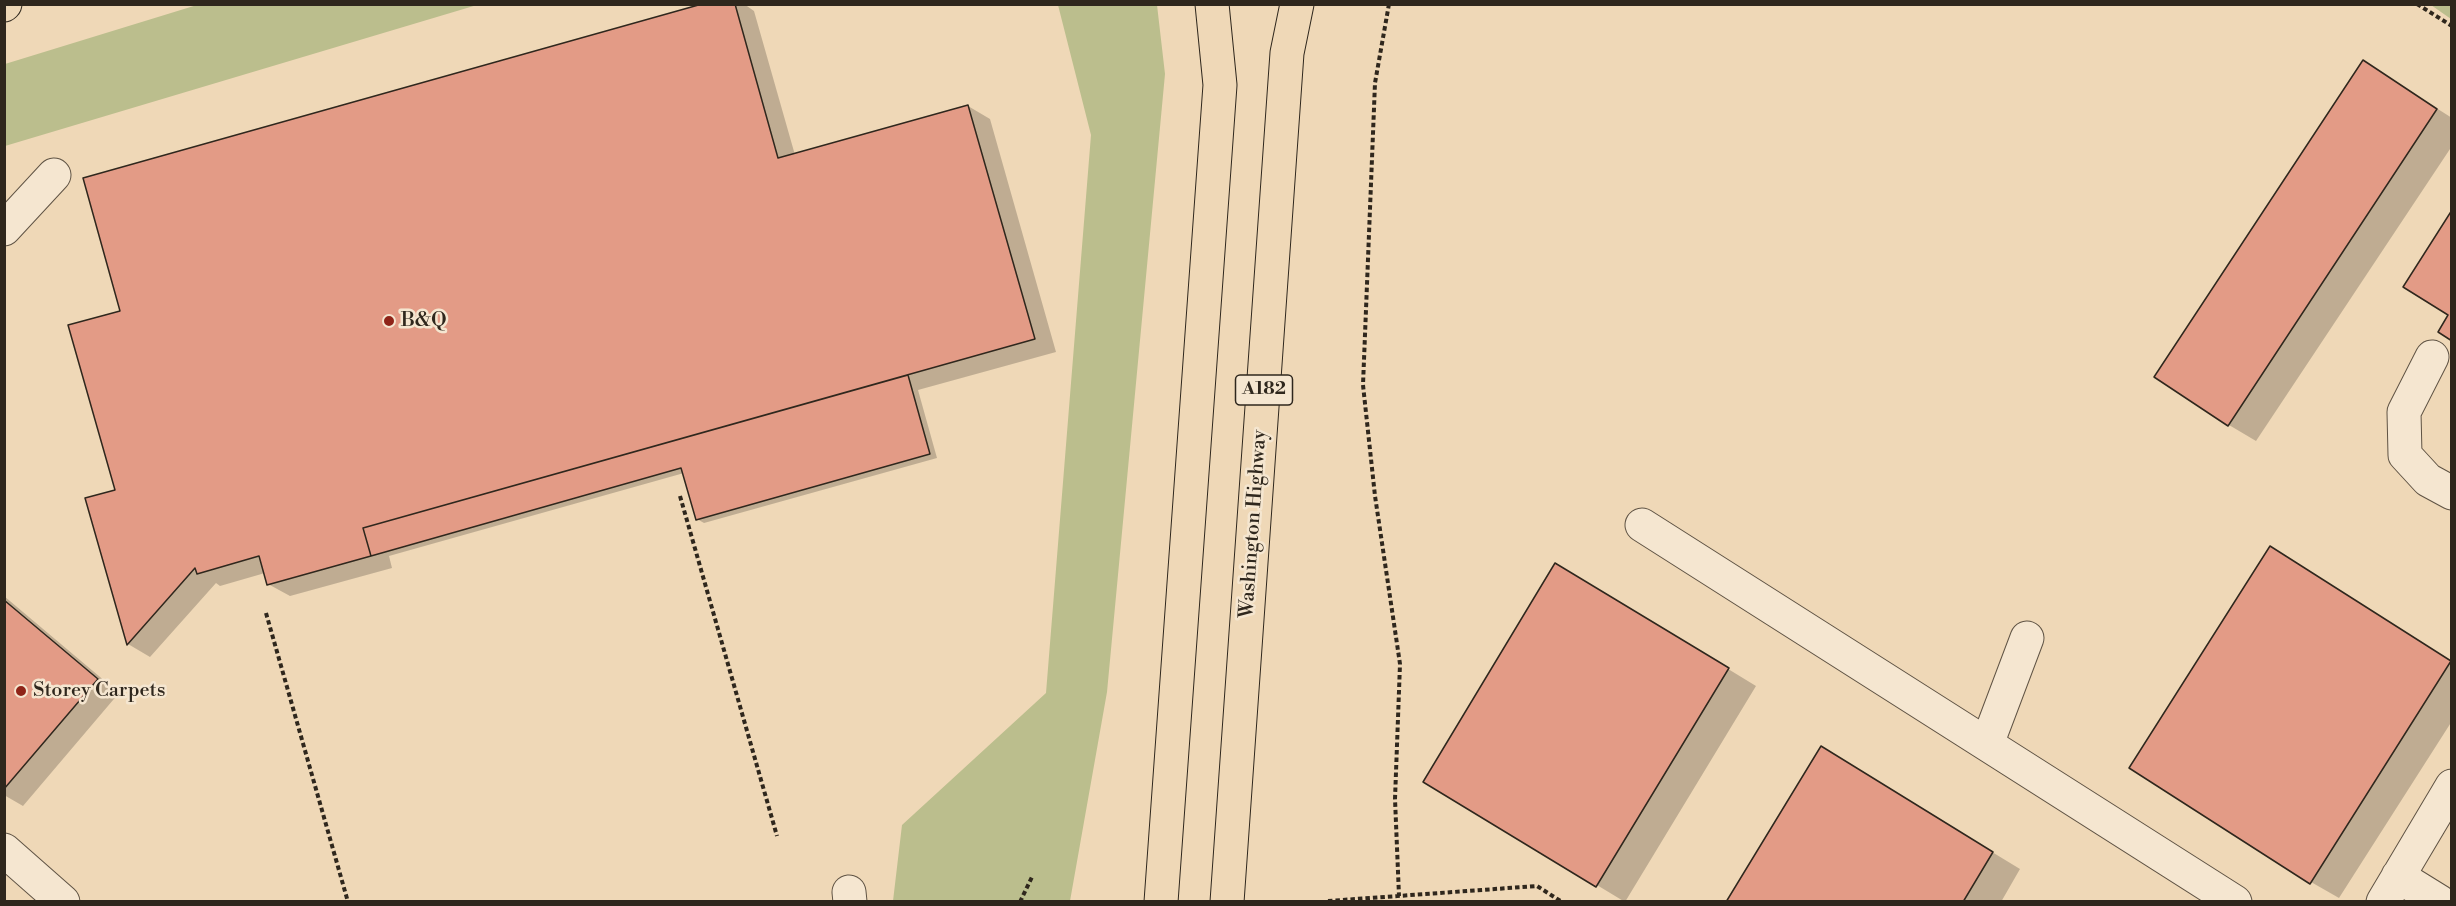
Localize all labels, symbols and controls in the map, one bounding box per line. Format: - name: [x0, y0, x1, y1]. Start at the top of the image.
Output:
- place label: B&Q: [401, 309, 447, 333]
- marker: B&Q: [382, 314, 396, 328]
- road number: A182: [1236, 375, 1292, 405]
- street label: Washington Highway: [1235, 429, 1273, 619]
- place label: Storey Carpets: [33, 679, 165, 703]
- marker: Storey Carpets: [14, 684, 28, 698]

